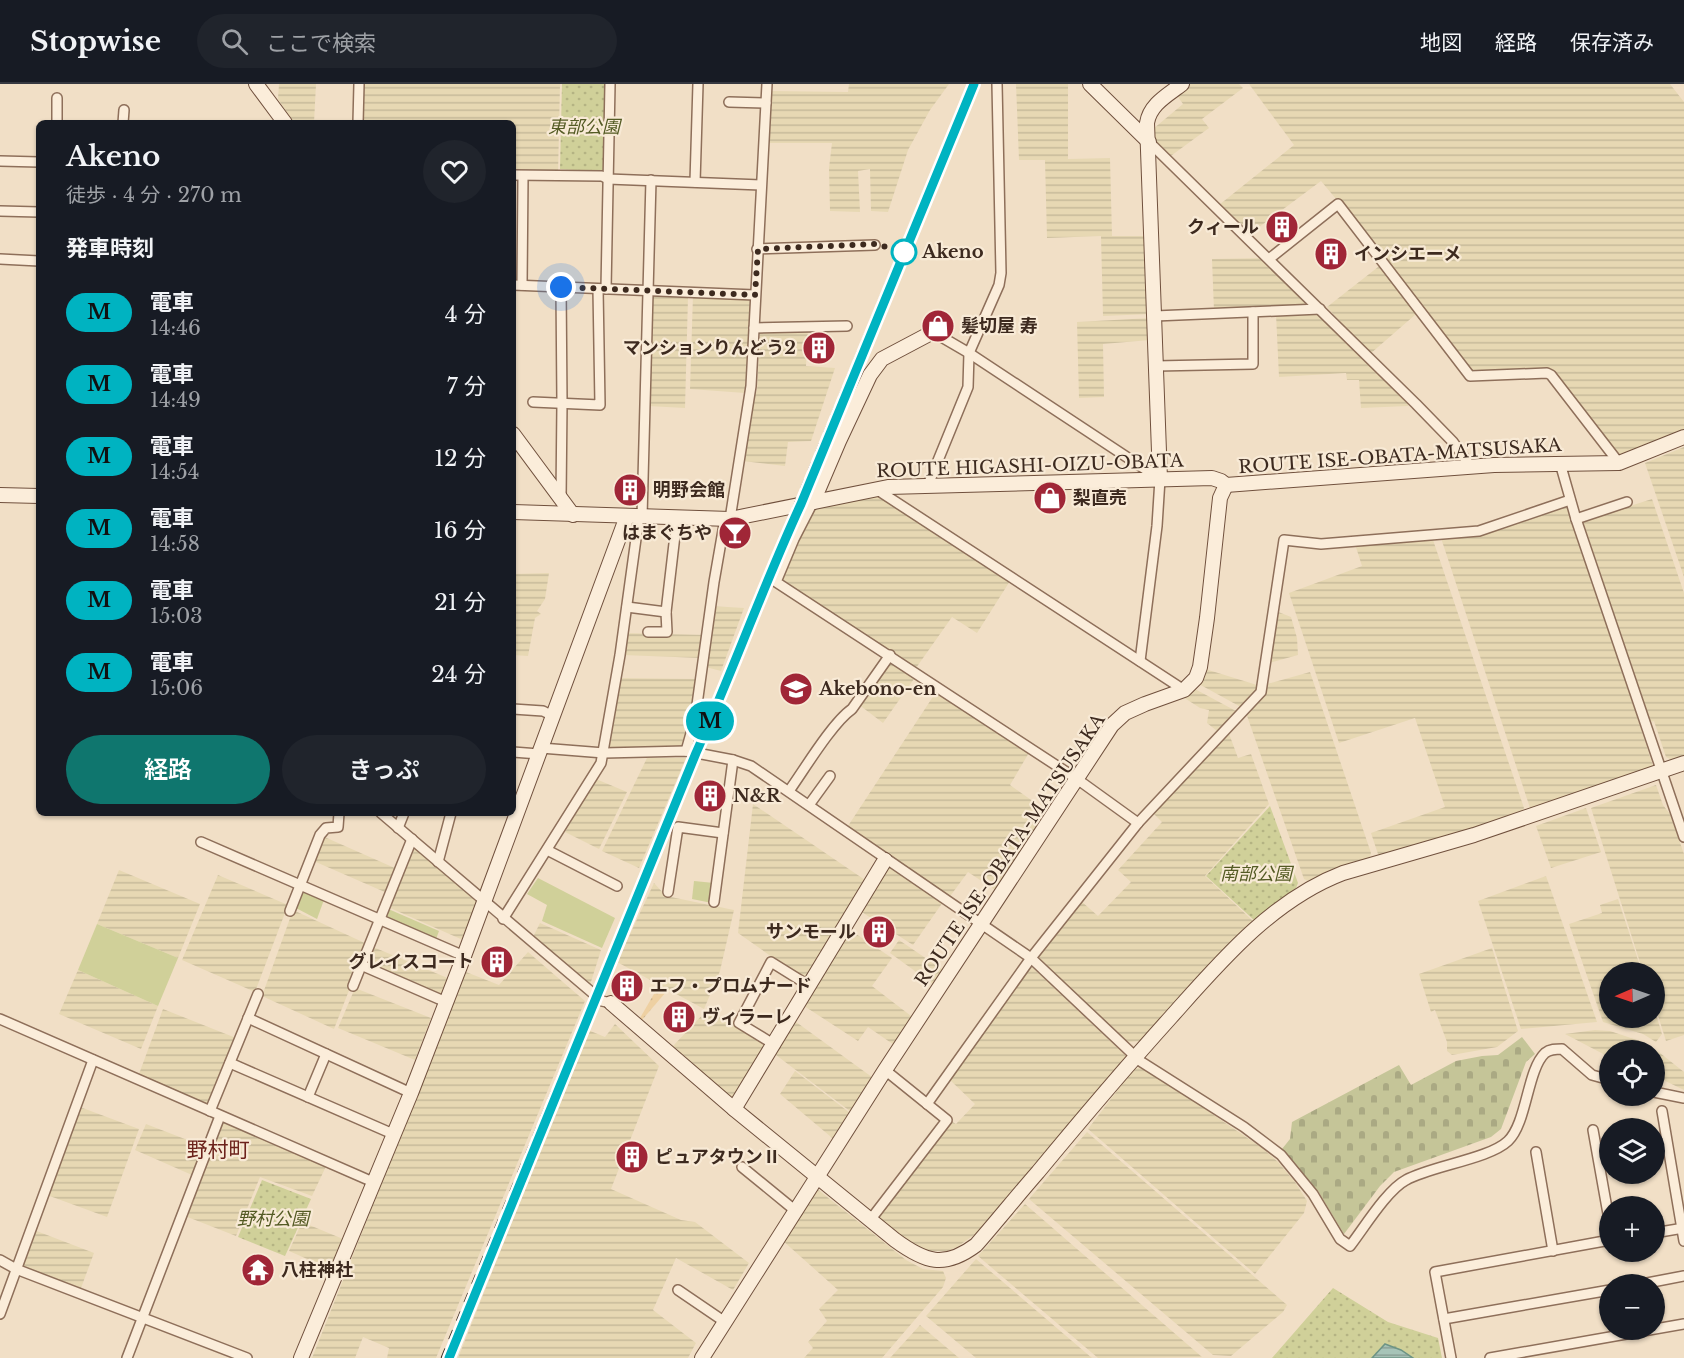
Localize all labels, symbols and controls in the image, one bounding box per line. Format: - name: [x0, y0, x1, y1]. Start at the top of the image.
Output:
- search box: [197, 14, 617, 68]
- text: Stopwise: [30, 24, 161, 59]
- icon: search: [218, 25, 251, 58]
- text: ここで検索: [266, 30, 376, 57]
- text: 地図: [1420, 30, 1462, 56]
- text: 経路: [1495, 30, 1537, 56]
- text: 保存済み: [1570, 30, 1654, 56]
- park label: 東部公園: [548, 116, 623, 138]
- text: Akeno: [66, 139, 160, 174]
- button: heart: [423, 140, 486, 203]
- text: 徒歩 · 4 分 · 270 m: [66, 183, 242, 207]
- building icon: クィール: [1264, 209, 1300, 245]
- place label: クィール: [1187, 216, 1259, 238]
- text: 発車時刻: [66, 235, 154, 262]
- building icon: インシエーメ: [1313, 236, 1349, 272]
- marker: Akeno: [891, 239, 917, 265]
- place label: Akeno: [921, 241, 984, 263]
- place label: インシエーメ: [1354, 243, 1461, 265]
- your location: [546, 272, 576, 302]
- text: 電車: [150, 289, 194, 316]
- text: M: [87, 299, 111, 325]
- text: 4 分: [445, 301, 486, 328]
- shop icon: 髪切屋 寿: [920, 308, 956, 344]
- place label: 髪切屋 寿: [961, 315, 1038, 337]
- text: 14:46: [150, 316, 201, 340]
- building icon: マンションりんどう2: [801, 330, 837, 366]
- place label: マンションりんどう2: [623, 337, 796, 359]
- text: 電車: [150, 361, 194, 388]
- text: M: [87, 371, 111, 397]
- text: 7 分: [447, 373, 486, 400]
- text: 14:49: [150, 388, 201, 412]
- text: 電車: [150, 433, 194, 460]
- street label: ROUTE ISE-OBATA-MATSUSAKA: [1238, 434, 1563, 478]
- text: M: [87, 443, 111, 469]
- text: 12 分: [434, 445, 486, 472]
- street label: ROUTE HIGASHI-OIZU-OBATA: [876, 450, 1185, 482]
- text: 14:54: [150, 460, 199, 484]
- building icon: 明野会館: [612, 472, 648, 508]
- place label: 明野会館: [653, 479, 725, 501]
- shop icon: 梨直売: [1032, 480, 1068, 516]
- place label: 梨直売: [1073, 487, 1127, 509]
- text: 電車: [150, 505, 194, 532]
- text: M: [87, 515, 111, 541]
- bar icon: はまぐちや: [717, 515, 753, 551]
- text: 16 分: [434, 517, 486, 544]
- place label: はまぐちや: [622, 522, 712, 544]
- text: 14:58: [150, 532, 200, 556]
- text: 電車: [150, 577, 194, 604]
- text: M: [87, 587, 111, 613]
- text: 21 分: [434, 589, 486, 616]
- text: 15:03: [150, 604, 203, 628]
- text: 電車: [150, 649, 194, 676]
- text: M: [87, 659, 111, 685]
- text: 24 分: [431, 661, 486, 688]
- school or university icon: Akebono-en: [778, 671, 814, 707]
- text: 15:06: [150, 676, 203, 700]
- place label: Akebono-en: [818, 678, 936, 700]
- line badge: M: [690, 702, 730, 740]
- text: M: [698, 708, 722, 734]
- street label: ROUTE ISE-OBATA-MATSUSAKA: [910, 709, 1110, 990]
- button: 経路: [66, 735, 270, 804]
- button: きっぷ: [282, 735, 486, 804]
- building icon: N&R: [692, 778, 728, 814]
- place label: N&R: [733, 785, 782, 807]
- park label: 南部公園: [1220, 863, 1295, 885]
- building icon: サンモール: [861, 914, 897, 950]
- place label: サンモール: [766, 921, 856, 943]
- building icon: グレイスコート: [479, 944, 515, 980]
- place label: グレイスコート: [349, 951, 474, 973]
- north arrow: [1599, 962, 1665, 1028]
- map controls: [1599, 962, 1665, 1340]
- building icon: エフ・プロムナード: [609, 968, 645, 1004]
- place label: エフ・プロムナード: [650, 975, 812, 997]
- building icon: ヴィラーレ: [661, 999, 697, 1035]
- place label: ヴィラーレ: [702, 1006, 792, 1028]
- button: locate: [1599, 1040, 1665, 1106]
- button: layers: [1599, 1118, 1665, 1184]
- district label: 野村町: [187, 1137, 250, 1163]
- building icon: ピュアタウンⅡ: [614, 1139, 650, 1175]
- place label: ピュアタウンⅡ: [655, 1146, 781, 1168]
- button: +: [1599, 1196, 1665, 1262]
- park label: 野村公園: [237, 1208, 312, 1230]
- temple icon: 八柱神社: [240, 1252, 276, 1288]
- place label: 八柱神社: [281, 1259, 353, 1281]
- button: −: [1599, 1274, 1665, 1340]

